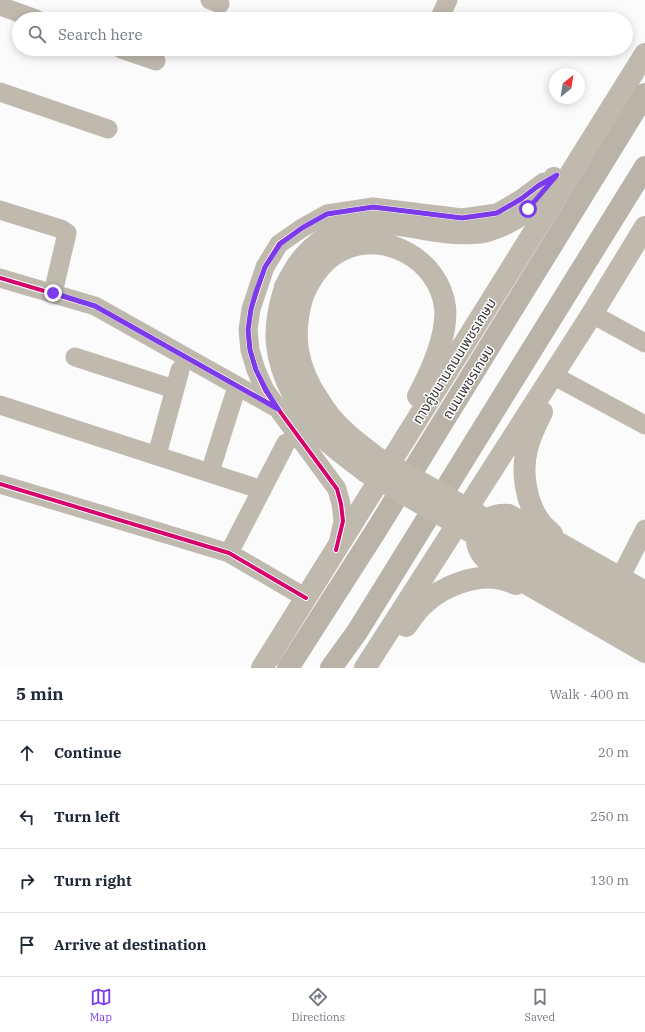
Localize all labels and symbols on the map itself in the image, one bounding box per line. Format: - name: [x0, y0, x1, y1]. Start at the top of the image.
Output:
- north arrow: [549, 68, 585, 104]
- route start: [519, 200, 537, 218]
- route end: [44, 284, 62, 302]
- street label: ทางคู่ขนานถนนเพชรเกษม: [409, 295, 499, 427]
- street label: ถนนเพชรเกษม: [439, 342, 497, 422]

